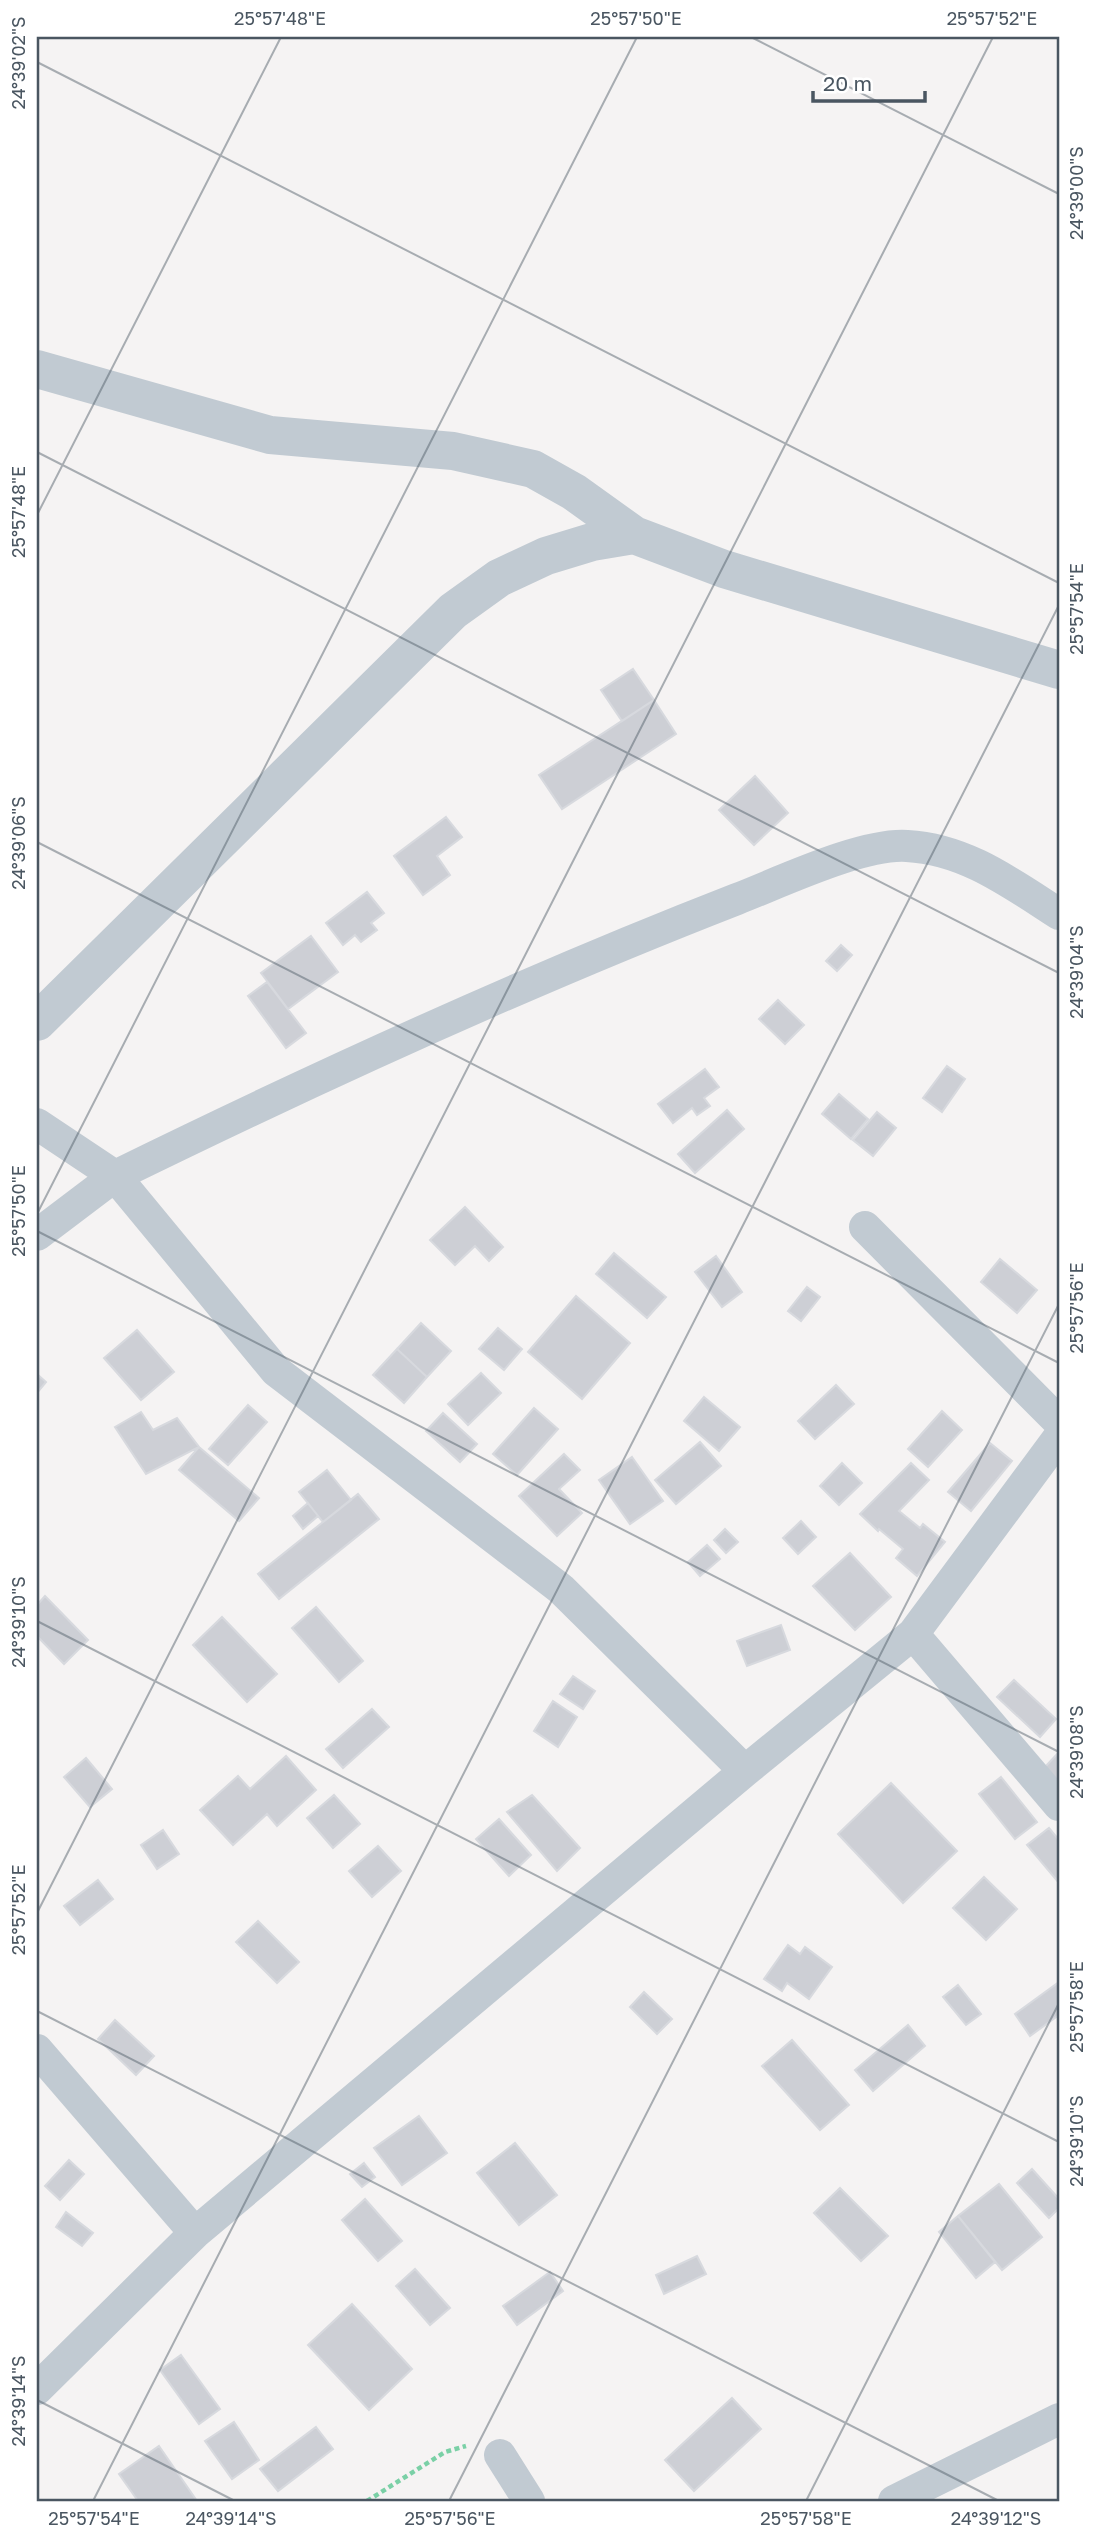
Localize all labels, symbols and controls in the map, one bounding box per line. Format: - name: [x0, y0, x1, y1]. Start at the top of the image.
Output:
- text: 25°57'48"E: [234, 7, 326, 29]
- text: 25°57'50"E: [590, 7, 682, 29]
- text: 25°57'52"E: [947, 7, 1037, 29]
- text: 24°39'02"S: [7, 16, 29, 110]
- scale bar: [813, 60, 925, 104]
- text: 20 m: [823, 70, 872, 96]
- text: 24°39'00"S: [1065, 146, 1087, 240]
- text: 25°57'48"E: [7, 466, 29, 558]
- text: 25°57'54"E: [1065, 563, 1087, 655]
- text: 24°39'06"S: [7, 796, 29, 890]
- text: 24°39'04"S: [1065, 925, 1087, 1019]
- text: 25°57'50"E: [7, 1165, 29, 1257]
- text: 25°57'56"E: [1065, 1262, 1087, 1354]
- text: 24°39'10"S: [7, 1576, 29, 1668]
- text: 24°39'08"S: [1065, 1705, 1087, 1799]
- text: 25°57'52"E: [7, 1865, 29, 1955]
- text: 25°57'58"E: [1065, 1961, 1087, 2053]
- text: 24°39'10"S: [1065, 2095, 1087, 2187]
- text: 24°39'14"S: [7, 2355, 29, 2447]
- text: 25°57'54"E: [48, 2507, 140, 2529]
- text: 24°39'14"S: [185, 2507, 277, 2529]
- text: 25°57'56"E: [404, 2507, 496, 2529]
- text: 25°57'58"E: [760, 2507, 852, 2529]
- text: 24°39'12"S: [951, 2507, 1041, 2529]

